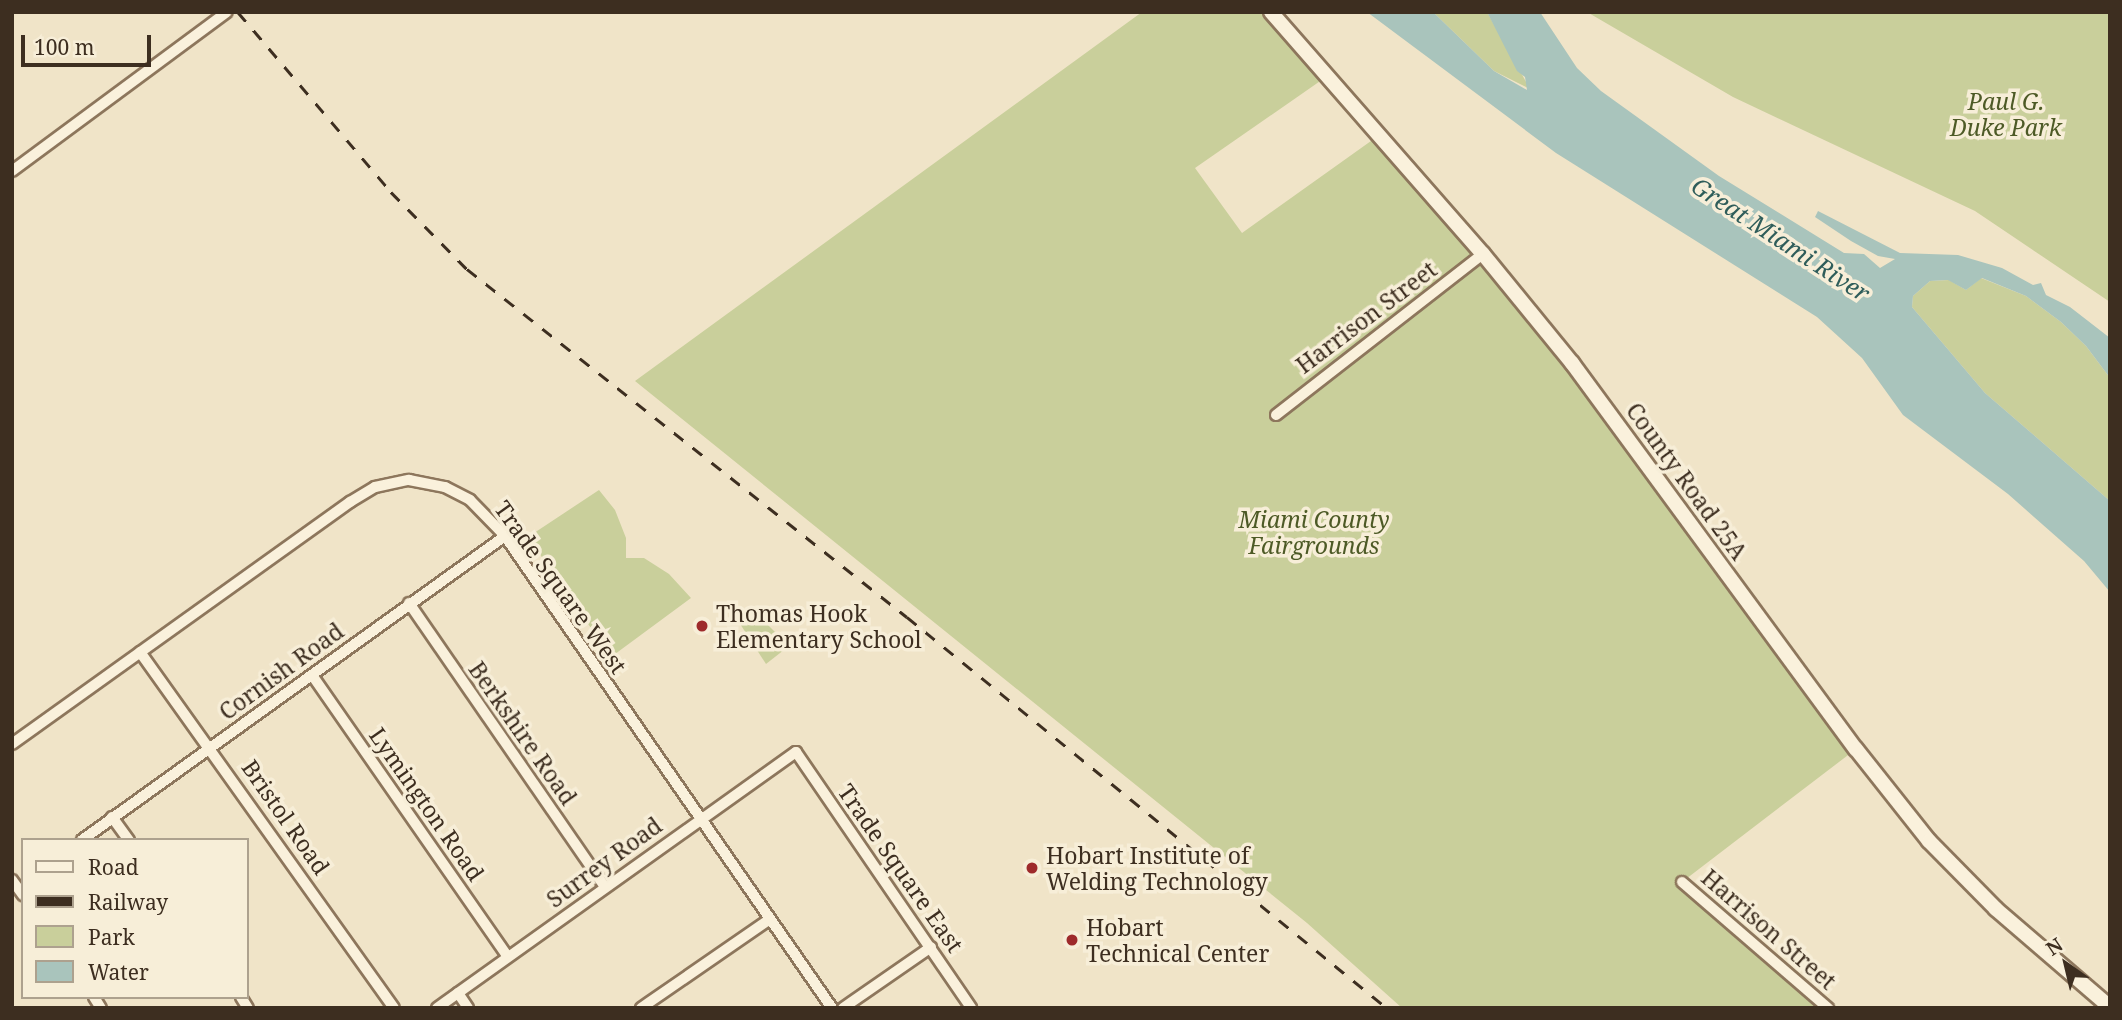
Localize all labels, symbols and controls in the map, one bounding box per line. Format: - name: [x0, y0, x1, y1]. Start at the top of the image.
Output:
- scale bar: [24, 21, 154, 65]
- text: 100 m: [34, 33, 95, 61]
- park label: Paul G. Duke Park: [1950, 87, 2062, 141]
- water label: Great Miami River: [1687, 171, 1875, 307]
- street label: Harrison Street: [1290, 255, 1442, 379]
- street label: County Road 25A: [1621, 397, 1753, 565]
- street label: Trade Square West: [489, 495, 633, 679]
- park label: Miami County Fairgrounds: [1238, 505, 1390, 559]
- place label: Thomas Hook Elementary School: [716, 599, 922, 653]
- street label: Cornish Road: [214, 617, 348, 725]
- marker: Thomas Hook Elementary School: [694, 618, 710, 634]
- street label: Berkshire Road: [463, 656, 583, 810]
- street label: Lymington Road: [364, 722, 490, 886]
- street label: Bristol Road: [236, 754, 336, 880]
- street label: Trade Square East: [833, 779, 969, 957]
- street label: Surrey Road: [541, 811, 667, 913]
- legend: [21, 838, 248, 999]
- place label: Hobart Institute of Welding Technology: [1046, 841, 1268, 895]
- text: Road: [88, 853, 139, 881]
- marker: Hobart Institute of Welding Technology: [1024, 860, 1040, 876]
- street label: Harrison Street: [1696, 863, 1842, 995]
- text: Railway: [88, 888, 168, 916]
- place label: Hobart Technical Center: [1086, 913, 1269, 967]
- text: Park: [88, 923, 135, 951]
- north arrow: [2031, 929, 2101, 999]
- marker: Hobart Technical Center: [1064, 932, 1080, 948]
- text: N: [2041, 932, 2068, 962]
- text: Water: [88, 958, 149, 986]

